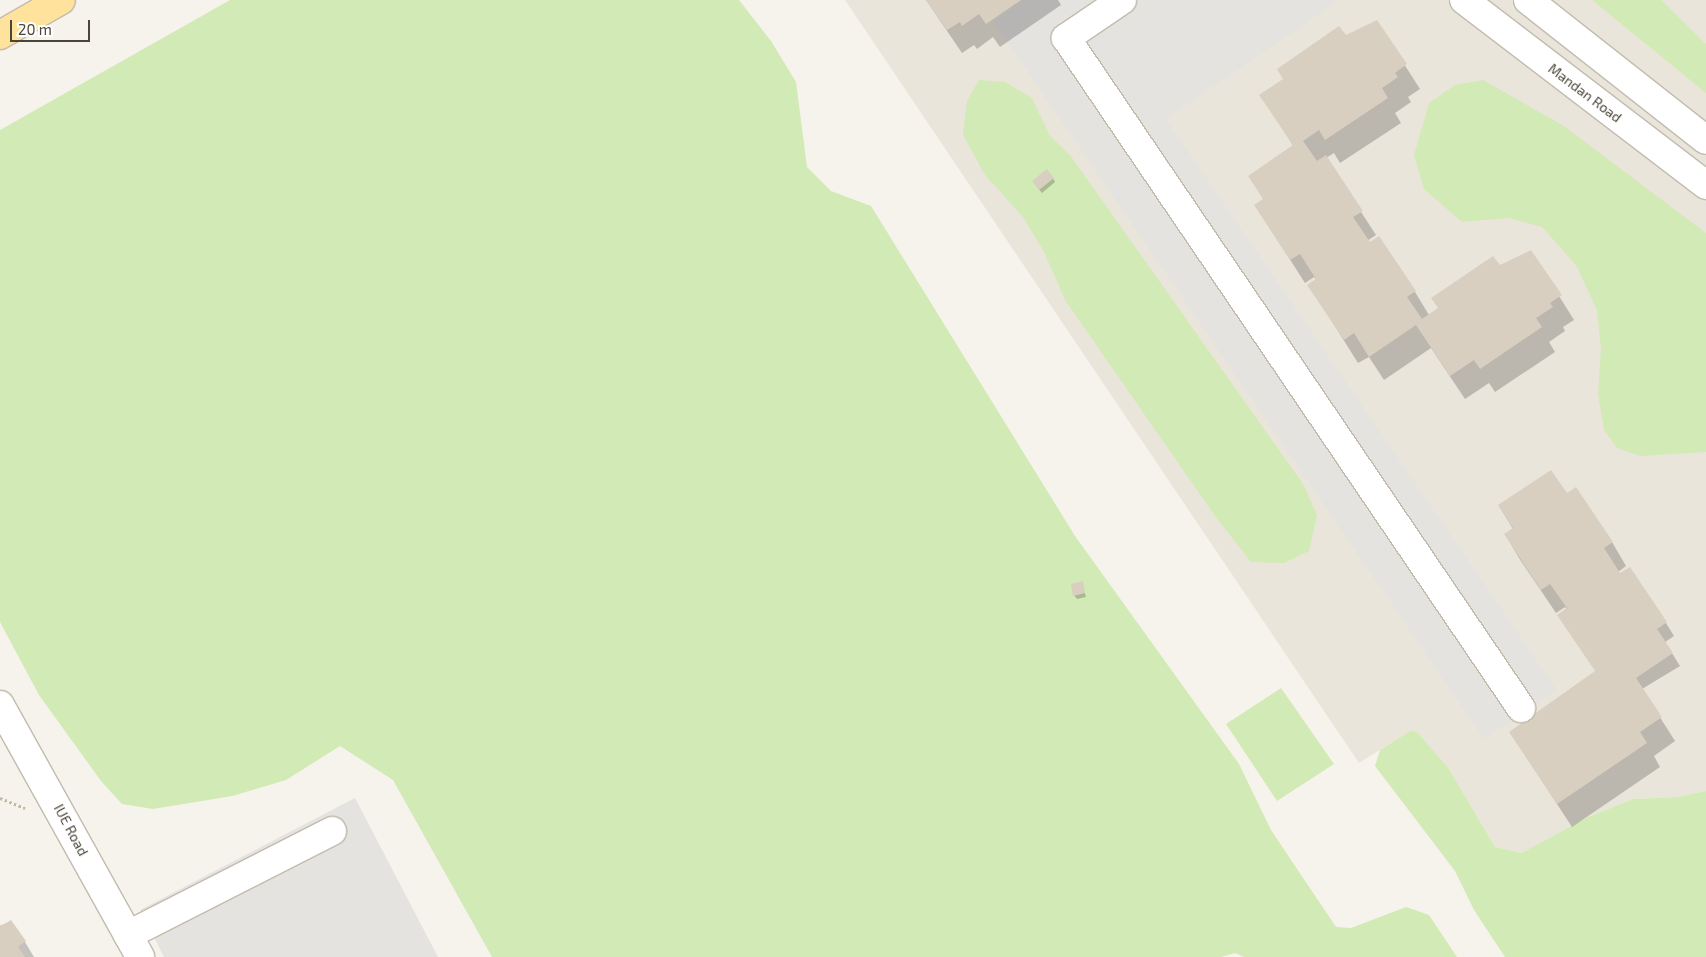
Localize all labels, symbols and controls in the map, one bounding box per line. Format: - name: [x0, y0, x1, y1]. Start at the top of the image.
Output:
- scale bar: [12, 10, 92, 42]
- text: 20 m: [18, 20, 52, 38]
- street label: Mandan Road: [1545, 60, 1625, 126]
- street label: IUE Road: [50, 801, 92, 859]

